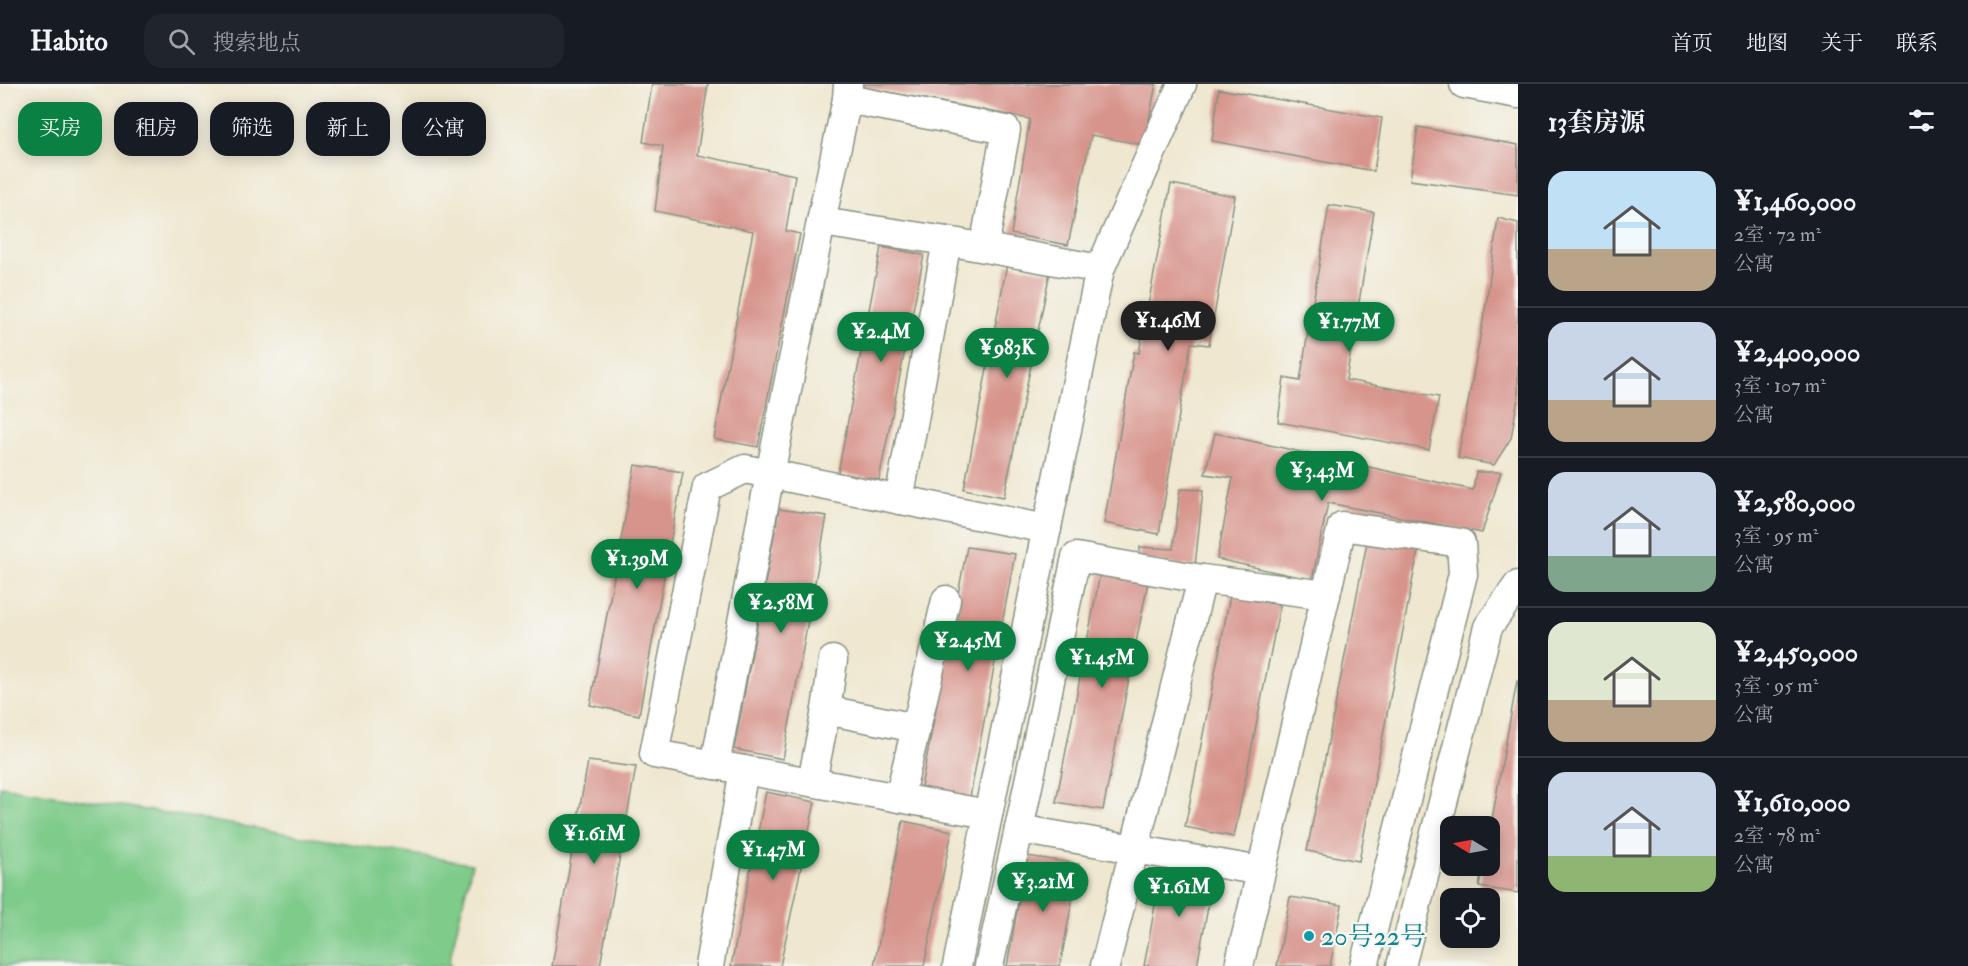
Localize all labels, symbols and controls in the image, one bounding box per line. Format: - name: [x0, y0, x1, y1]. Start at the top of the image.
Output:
- search box: [144, 14, 564, 68]
- text: Habito: [30, 24, 108, 59]
- icon: search: [165, 25, 198, 58]
- text: 搜索地点: [213, 29, 301, 57]
- text: 首页: [1671, 30, 1713, 57]
- text: 地图: [1746, 30, 1788, 57]
- text: 关于: [1821, 30, 1863, 57]
- text: 联系: [1896, 30, 1938, 57]
- chip: 买房: [18, 102, 102, 156]
- chip: 租房: [114, 102, 198, 156]
- chip: 筛选: [210, 102, 294, 156]
- chip: 新上: [306, 102, 390, 156]
- chip: 公寓: [402, 102, 486, 156]
- icon: filters: [1905, 104, 1938, 137]
- text: 13套房源: [1548, 107, 1645, 139]
- text: ¥1,460,000: [1734, 186, 1856, 218]
- icon: home: [1596, 195, 1668, 267]
- text: 2室 · 72 m²: [1734, 222, 1821, 247]
- text: 公寓: [1734, 251, 1774, 276]
- pin: ¥1.46M: [1119, 301, 1217, 352]
- pin: ¥1.77M: [1300, 302, 1398, 353]
- text: ¥1.46M: [1135, 308, 1201, 333]
- text: ¥1.77M: [1318, 309, 1381, 334]
- pin: ¥2.4M: [839, 312, 923, 363]
- text: ¥2.4M: [851, 319, 911, 344]
- pin: ¥983K: [965, 328, 1049, 379]
- text: ¥983K: [979, 335, 1035, 360]
- text: ¥2,400,000: [1734, 337, 1860, 369]
- icon: home: [1596, 346, 1668, 418]
- text: 3室 · 107 m²: [1734, 373, 1826, 398]
- text: 公寓: [1734, 402, 1774, 427]
- pin: ¥3.43M: [1273, 451, 1371, 502]
- text: ¥3.43M: [1290, 458, 1354, 483]
- text: ¥2,580,000: [1734, 487, 1856, 519]
- icon: home: [1596, 496, 1668, 568]
- text: 3室 · 95 m²: [1734, 523, 1818, 548]
- pin: ¥1.39M: [588, 539, 686, 590]
- text: ¥1.39M: [605, 546, 669, 571]
- text: 公寓: [1734, 552, 1774, 577]
- pin: ¥2.58M: [732, 583, 830, 634]
- text: ¥2.58M: [748, 590, 814, 615]
- pin: ¥2.45M: [919, 621, 1017, 672]
- text: ¥2.45M: [934, 628, 1002, 653]
- text: ¥2,450,000: [1734, 637, 1858, 669]
- pin: ¥1.45M: [1053, 638, 1151, 689]
- text: ¥1.45M: [1069, 645, 1135, 670]
- icon: home: [1596, 646, 1668, 718]
- text: 3室 · 95 m²: [1734, 673, 1818, 698]
- text: 公寓: [1734, 702, 1774, 727]
- text: ¥1,610,000: [1734, 787, 1851, 819]
- icon: home: [1596, 796, 1668, 868]
- pin: ¥1.61M: [545, 814, 643, 865]
- north arrow: [1440, 816, 1500, 876]
- map controls: [1440, 816, 1500, 948]
- text: ¥1.61M: [563, 821, 625, 846]
- text: 2室 · 78 m²: [1734, 823, 1820, 848]
- pin: ¥1.47M: [724, 830, 822, 881]
- text: ¥1.47M: [740, 837, 806, 862]
- text: 公寓: [1734, 852, 1774, 877]
- pin: ¥3.21M: [994, 862, 1092, 913]
- pin: ¥1.61M: [1130, 867, 1228, 918]
- text: ¥3.21M: [1011, 869, 1075, 894]
- text: ¥1.61M: [1148, 874, 1210, 899]
- button: locate: [1440, 888, 1500, 948]
- place label: 20号22号: [1321, 921, 1426, 953]
- marker: 20号22号: [1302, 929, 1316, 943]

